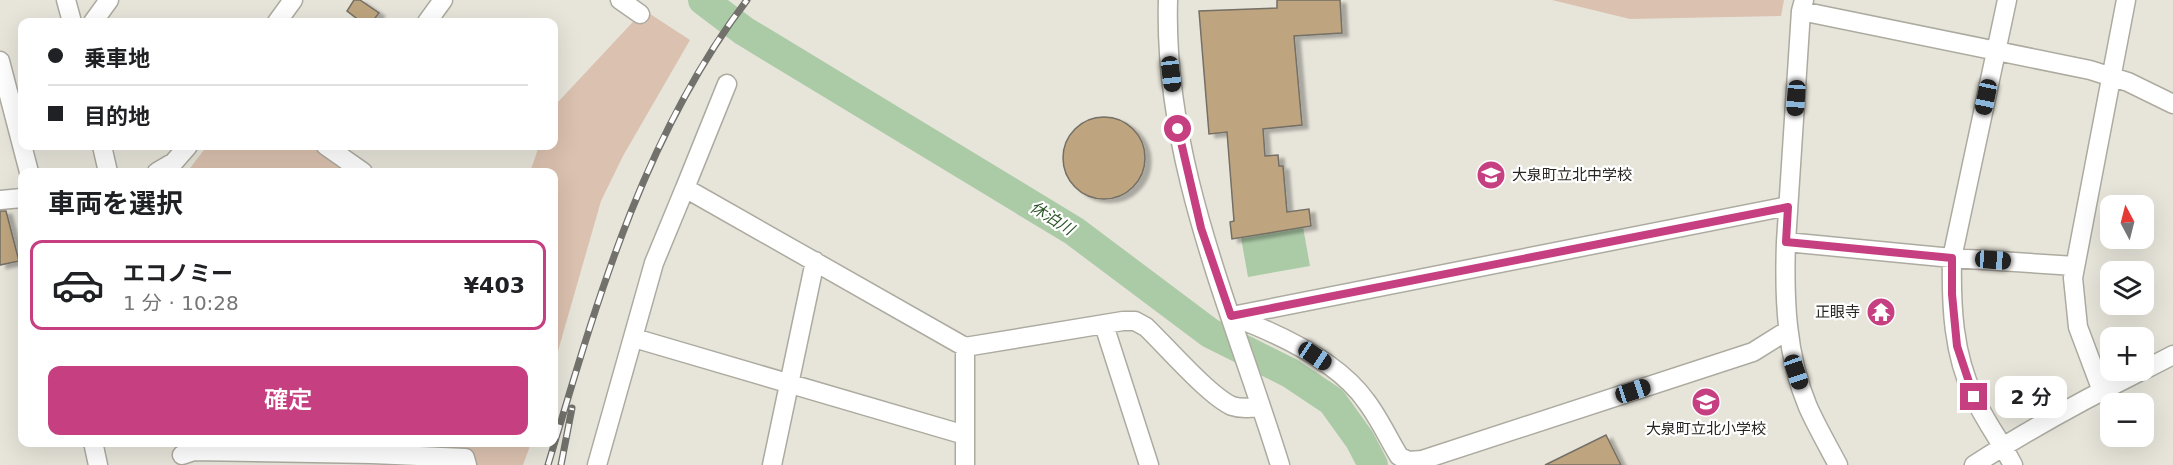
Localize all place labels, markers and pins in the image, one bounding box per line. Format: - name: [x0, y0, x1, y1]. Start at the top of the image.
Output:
- school or university icon: 大泉町立北中学校: [1475, 159, 1507, 191]
- place label: 大泉町立北中学校: [1512, 166, 1632, 184]
- temple icon: 正眼寺: [1865, 296, 1897, 328]
- place label: 正眼寺: [1815, 303, 1860, 321]
- school or university icon: 大泉町立北小学校: [1690, 386, 1722, 418]
- place label: 大泉町立北小学校: [1646, 420, 1766, 438]

